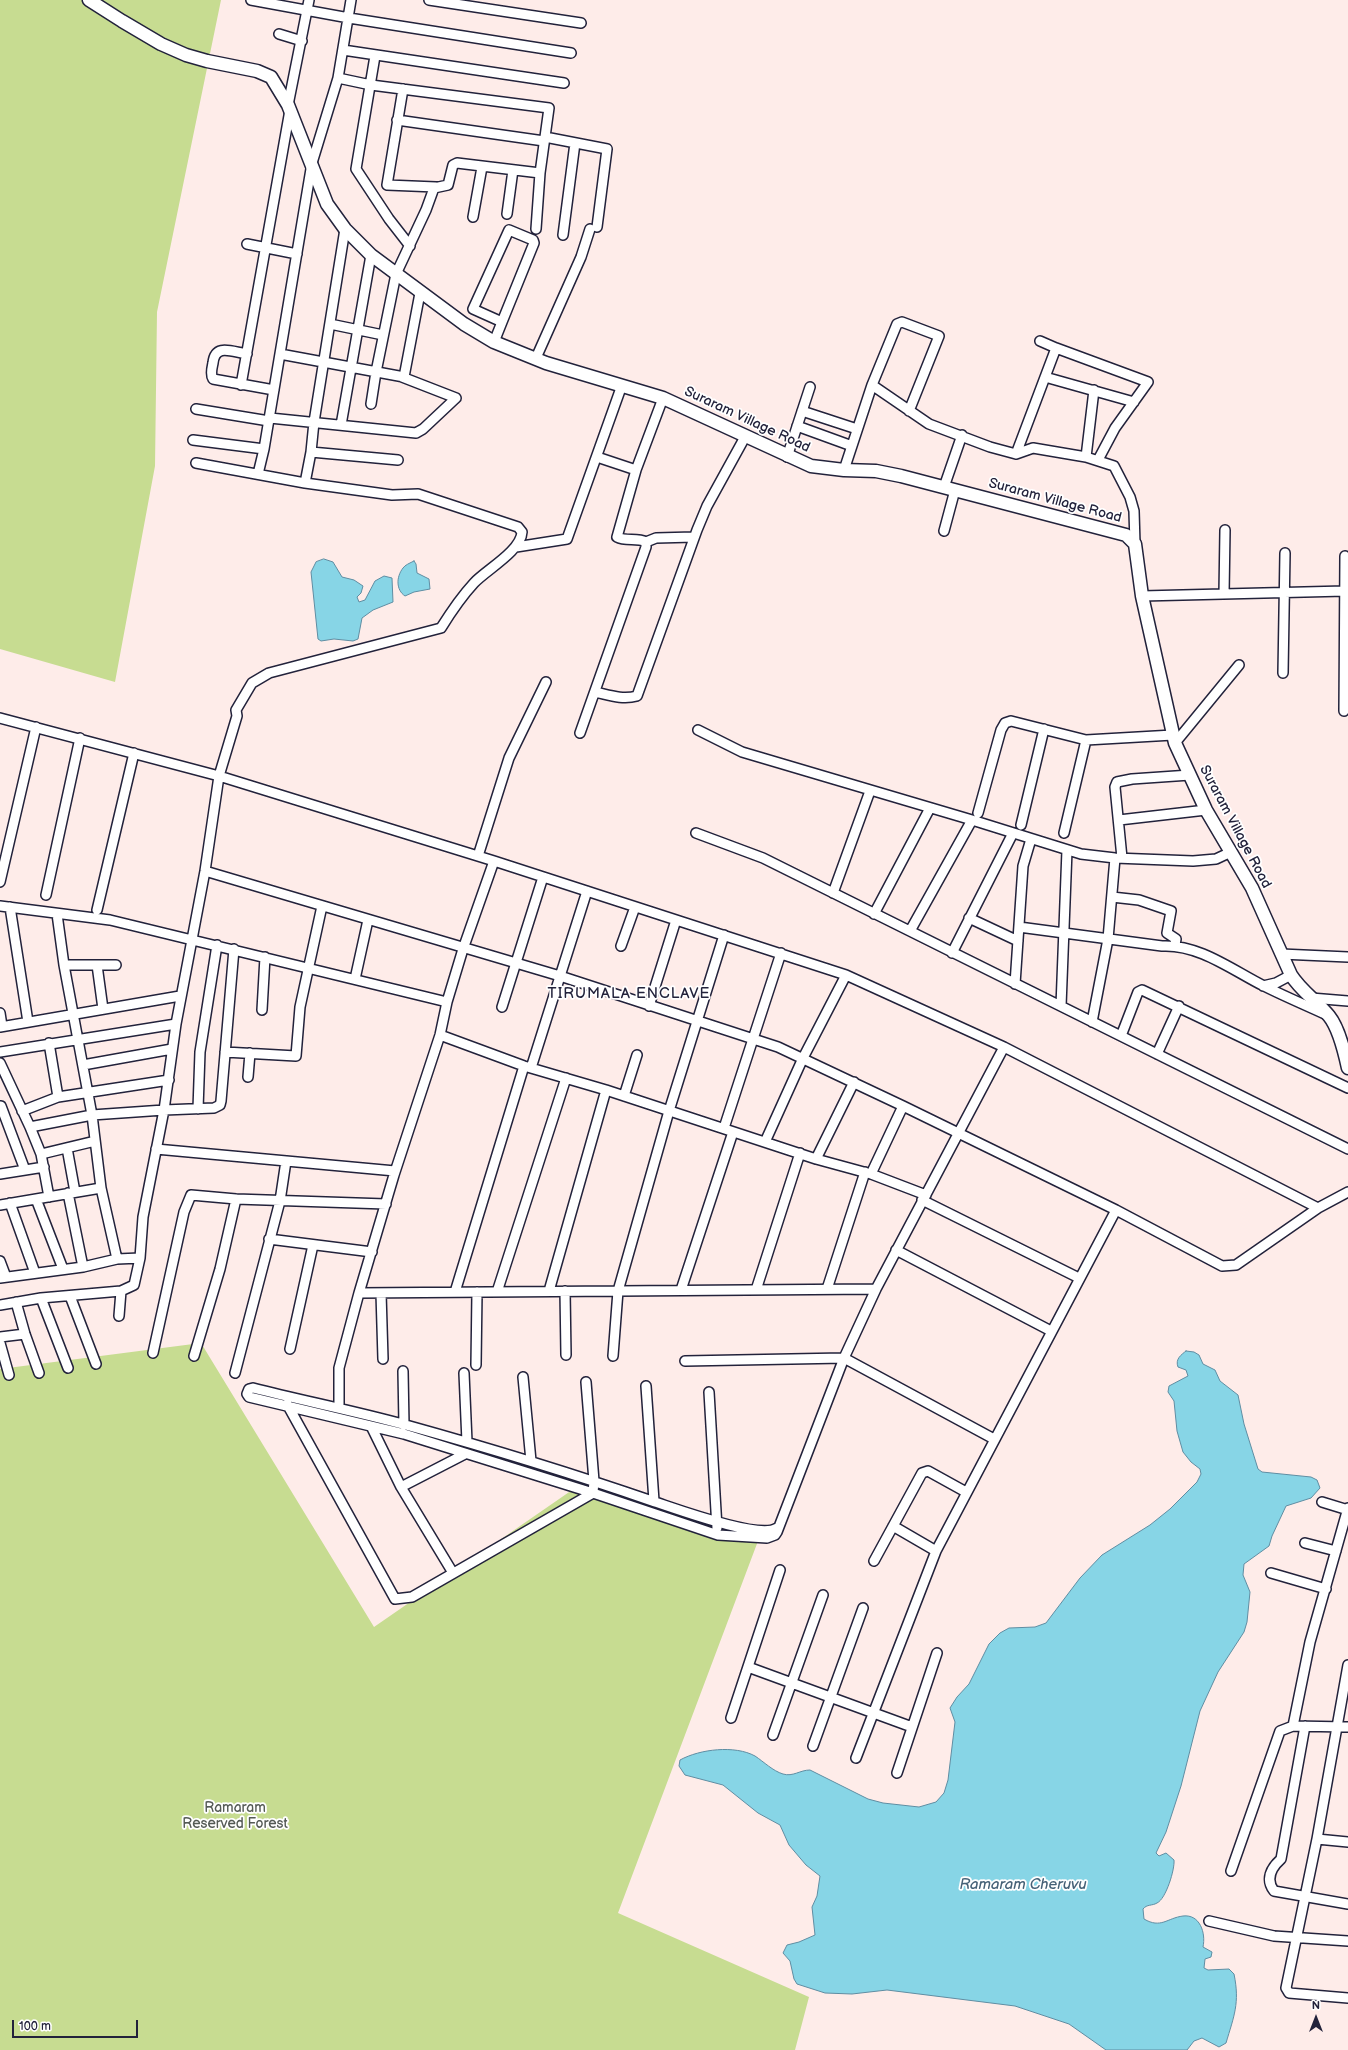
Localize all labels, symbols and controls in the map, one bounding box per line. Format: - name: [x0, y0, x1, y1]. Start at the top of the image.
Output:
- street label: Suraram Village Road: [681, 383, 813, 457]
- street label: Suraram Village Road: [987, 475, 1123, 527]
- street label: Suraram Village Road: [1195, 763, 1275, 891]
- district label: TIRUMALA ENCLAVE: [548, 985, 710, 1003]
- park label: Ramaram Reserved Forest: [182, 1800, 288, 1832]
- water label: Ramaram Cheruvu: [959, 1876, 1087, 1894]
- north arrow: [1296, 1998, 1336, 2038]
- text: N: [1312, 1999, 1320, 2012]
- scale bar: [14, 2012, 140, 2038]
- text: 100 m: [19, 2019, 51, 2034]

